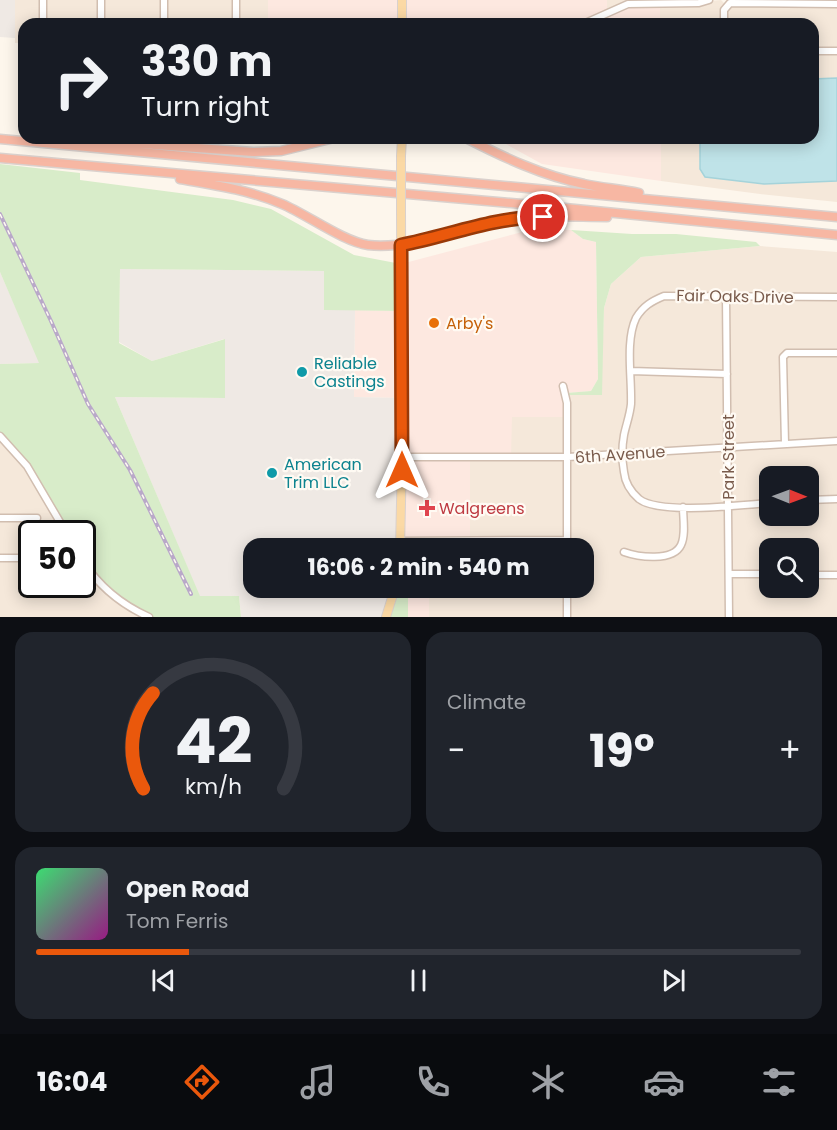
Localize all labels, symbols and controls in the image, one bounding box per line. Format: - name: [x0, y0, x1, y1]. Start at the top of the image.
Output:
- text: 330 m: [141, 32, 273, 91]
- icon: right: [42, 42, 120, 120]
- text: Turn right: [141, 88, 270, 125]
- pin: [517, 191, 568, 242]
- icon: arrive: [526, 200, 559, 233]
- street label: Fair Oaks Drive: [676, 284, 794, 309]
- place label: Arby's: [446, 312, 493, 335]
- marker: Arby's: [427, 316, 441, 330]
- place label: Reliable Castings: [314, 352, 385, 393]
- marker: Reliable Castings: [295, 365, 309, 379]
- street label: Park Street: [717, 414, 740, 500]
- position arrow: [370, 438, 434, 502]
- street label: 6th Avenue: [574, 440, 666, 469]
- place label: American Trim LLC: [284, 453, 362, 494]
- marker: American Trim LLC: [265, 466, 279, 480]
- north arrow: [759, 466, 819, 526]
- map controls: [759, 466, 819, 598]
- place label: Walgreens: [439, 497, 525, 520]
- marker: Walgreens: [420, 501, 434, 515]
- speed limit sign: 50: [18, 520, 96, 598]
- button: search: [759, 538, 819, 598]
- text: 16:06 · 2 min · 540 m: [307, 552, 530, 583]
- text: Climate: [447, 688, 526, 716]
- text: 42: [174, 697, 252, 785]
- text: 19°: [589, 720, 655, 783]
- text: −: [447, 727, 465, 774]
- text: +: [778, 727, 801, 774]
- text: km/h: [184, 771, 242, 802]
- text: Open Road: [126, 874, 250, 905]
- text: Tom Ferris: [126, 907, 228, 935]
- icon: previous: [147, 964, 180, 997]
- icon: pause: [402, 964, 435, 997]
- icon: next: [657, 964, 690, 997]
- icon: directions: [181, 1061, 223, 1103]
- icon: music: [297, 1061, 339, 1103]
- icon: phone: [412, 1061, 454, 1103]
- icon: climate: [527, 1061, 569, 1103]
- icon: car: [643, 1061, 685, 1103]
- icon: filters: [758, 1061, 800, 1103]
- text: 16:04: [37, 1063, 108, 1100]

